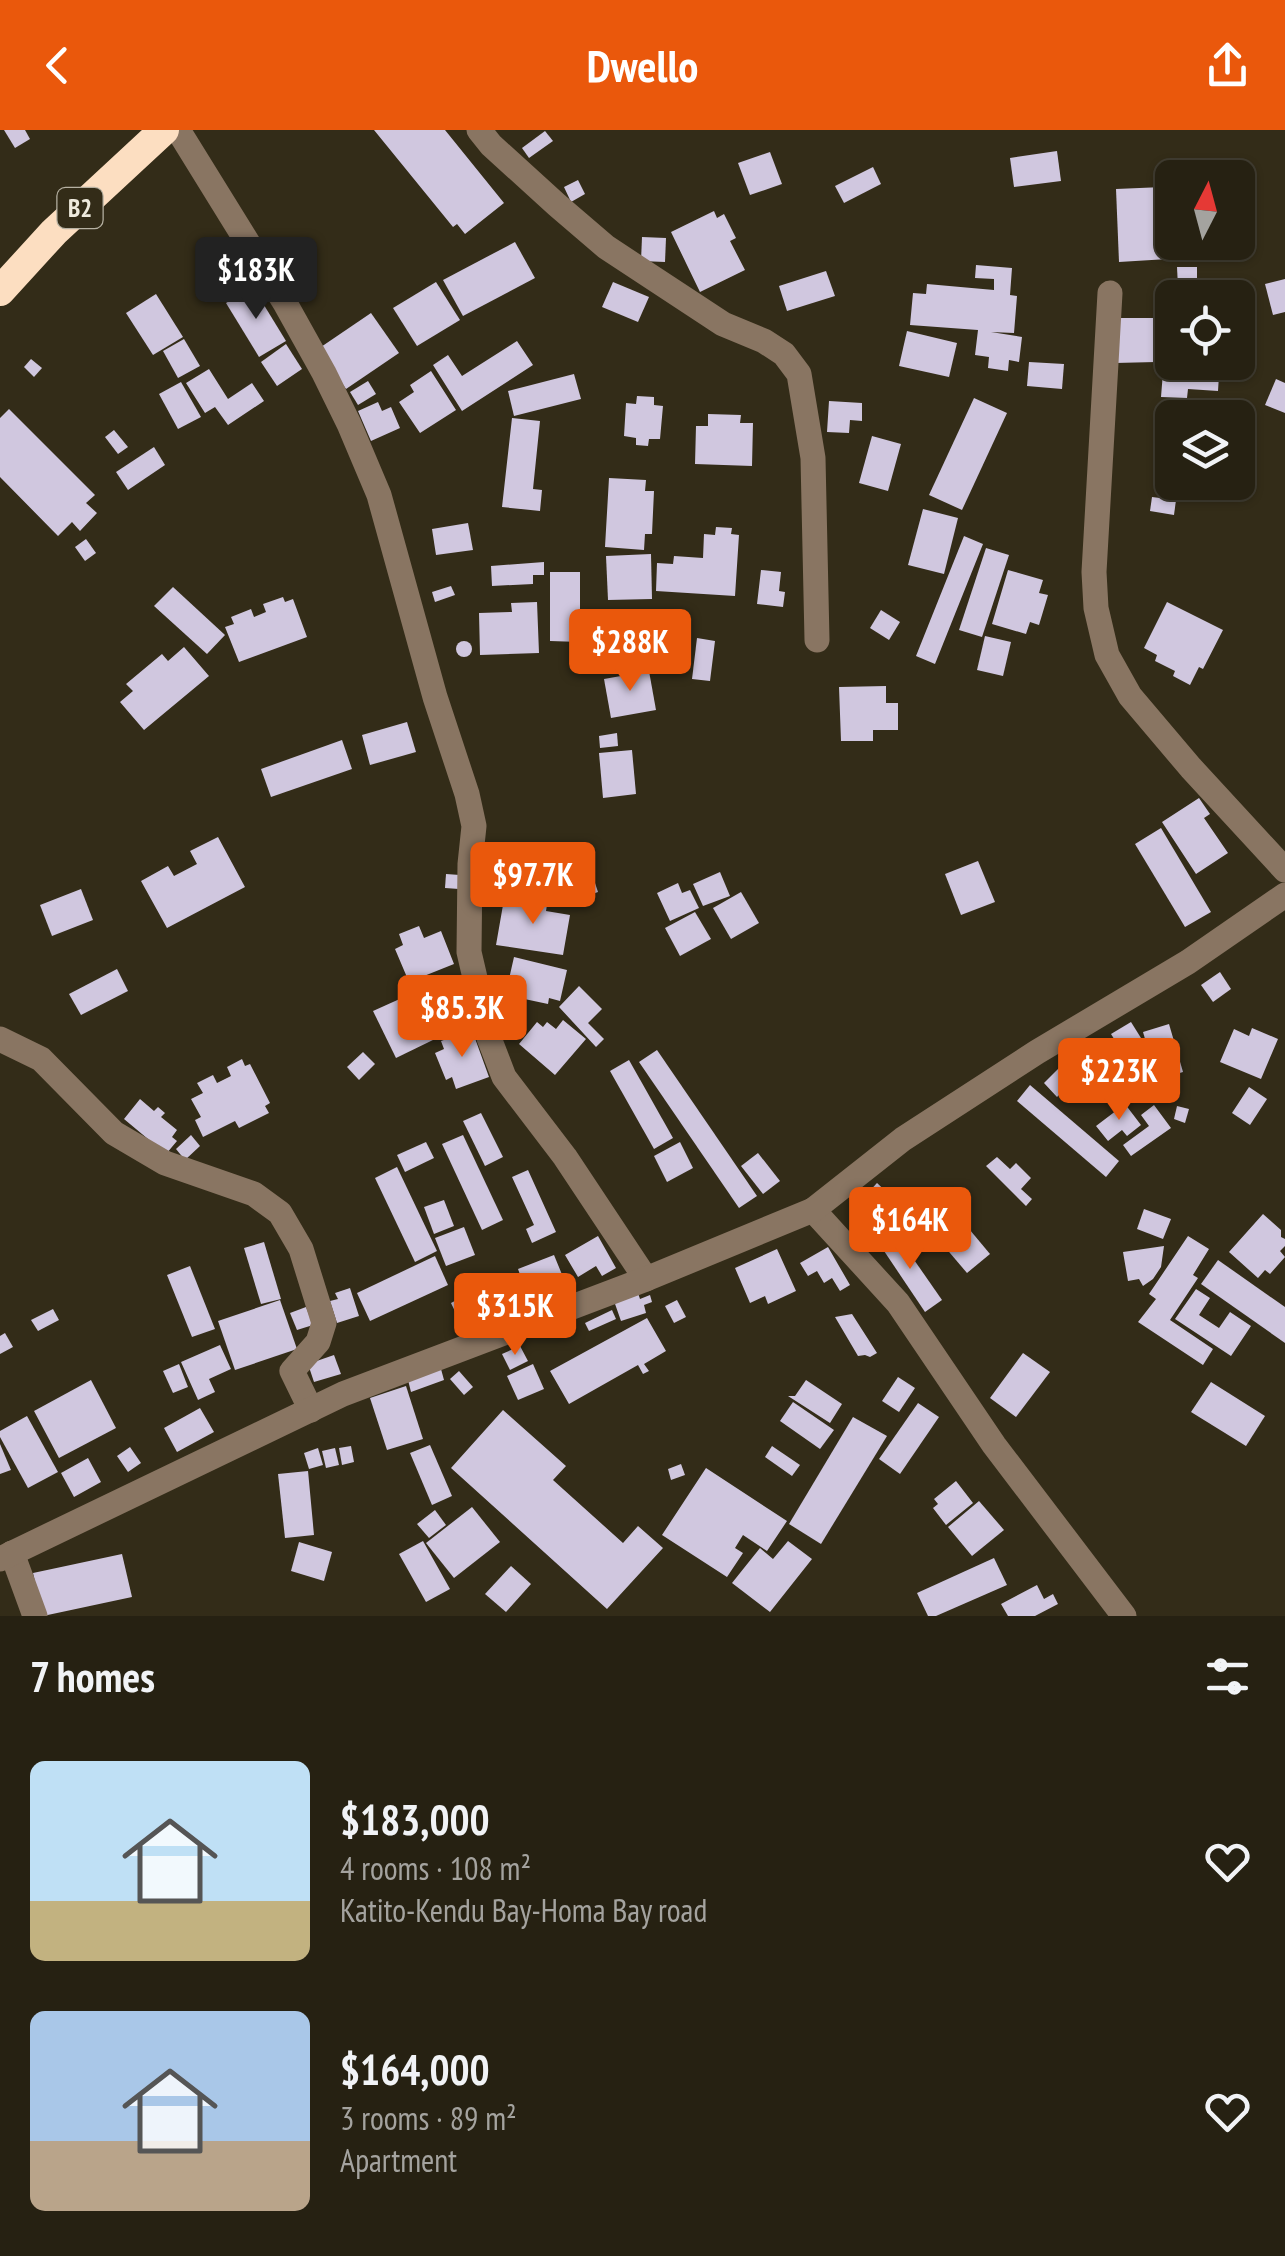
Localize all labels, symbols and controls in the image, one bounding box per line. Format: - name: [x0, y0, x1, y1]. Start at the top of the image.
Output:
- text: Dwello: [587, 36, 698, 94]
- icon: back: [30, 38, 85, 93]
- icon: share: [1200, 38, 1255, 93]
- north arrow: [1155, 160, 1255, 260]
- map controls: [1155, 160, 1255, 500]
- road number: B2: [58, 188, 102, 228]
- pin: $183K: [186, 237, 326, 322]
- text: $183K: [217, 248, 295, 290]
- button: locate: [1155, 280, 1255, 380]
- button: layers: [1155, 400, 1255, 500]
- pin: $288K: [560, 609, 700, 694]
- text: $288K: [591, 620, 669, 662]
- pin: $97.7K: [452, 842, 614, 927]
- text: $97.7K: [492, 853, 574, 895]
- pin: $85.3K: [381, 975, 543, 1060]
- text: $85.3K: [420, 986, 504, 1028]
- pin: $223K: [1049, 1038, 1189, 1123]
- text: $223K: [1080, 1049, 1158, 1091]
- pin: $164K: [840, 1187, 980, 1272]
- text: $164K: [871, 1198, 949, 1240]
- pin: $315K: [445, 1273, 585, 1358]
- text: $315K: [476, 1284, 554, 1326]
- text: 7 homes: [30, 1649, 155, 1704]
- icon: filters: [1200, 1649, 1255, 1704]
- text: $183,000: [340, 1792, 490, 1847]
- icon: home: [110, 1801, 230, 1921]
- icon: heart: [1200, 1834, 1255, 1889]
- text: 4 rooms · 108 m²: [340, 1847, 531, 1889]
- text: Katito-Kendu Bay-Homa Bay road: [340, 1889, 707, 1931]
- text: $164,000: [340, 2042, 490, 2097]
- icon: home: [110, 2051, 230, 2171]
- icon: heart: [1200, 2084, 1255, 2139]
- text: 3 rooms · 89 m²: [340, 2097, 517, 2139]
- text: Apartment: [340, 2139, 457, 2181]

